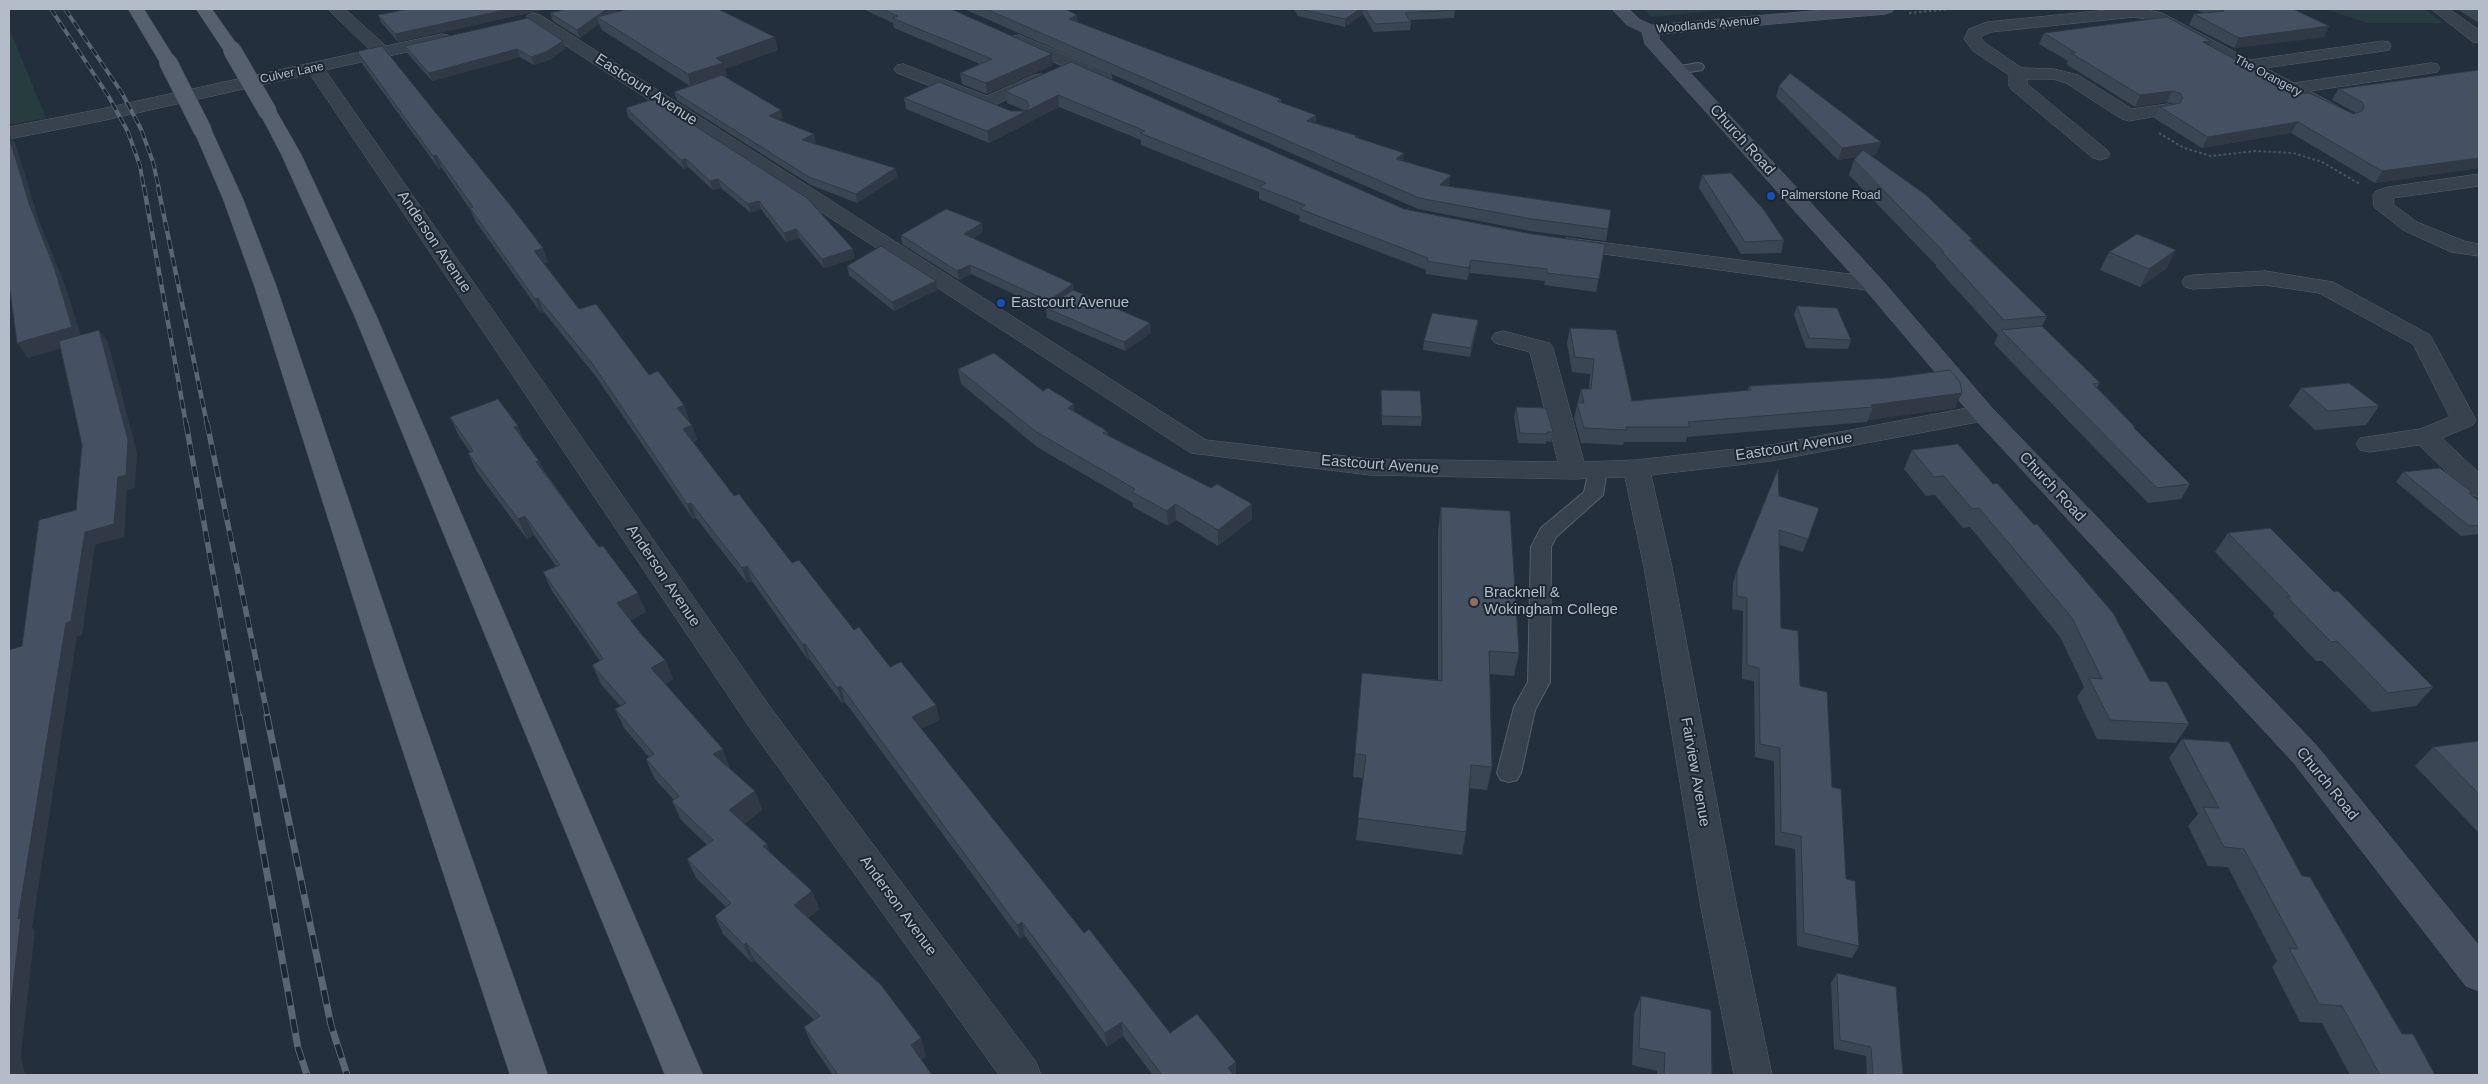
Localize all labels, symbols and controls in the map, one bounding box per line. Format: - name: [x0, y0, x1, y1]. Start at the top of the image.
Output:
- street label: Woodlands Avenue: [1656, 13, 1760, 37]
- street label: Eastcourt Avenue: [592, 50, 700, 130]
- street label: The Orangery: [2232, 52, 2304, 100]
- street label: Culver Lane: [259, 59, 325, 87]
- street label: Church Road: [1706, 101, 1778, 179]
- street label: Anderson Avenue: [393, 188, 475, 296]
- place label: Palmerstone Road: [1781, 189, 1880, 203]
- marker: Palmerstone Road: [1765, 190, 1777, 202]
- place label: Eastcourt Avenue: [1011, 294, 1129, 312]
- marker: Eastcourt Avenue: [995, 297, 1007, 309]
- street label: Eastcourt Avenue: [1734, 429, 1854, 465]
- street label: Church Road: [2015, 449, 2089, 525]
- street label: Eastcourt Avenue: [1320, 452, 1440, 478]
- street label: Anderson Avenue: [622, 522, 704, 630]
- place label: Bracknell & Wokingham College: [1484, 584, 1618, 619]
- marker: Bracknell & Wokingham College: [1468, 596, 1480, 608]
- street label: Fairview Avenue: [1677, 716, 1713, 828]
- street label: Church Road: [2292, 744, 2362, 824]
- street label: Anderson Avenue: [856, 853, 940, 959]

